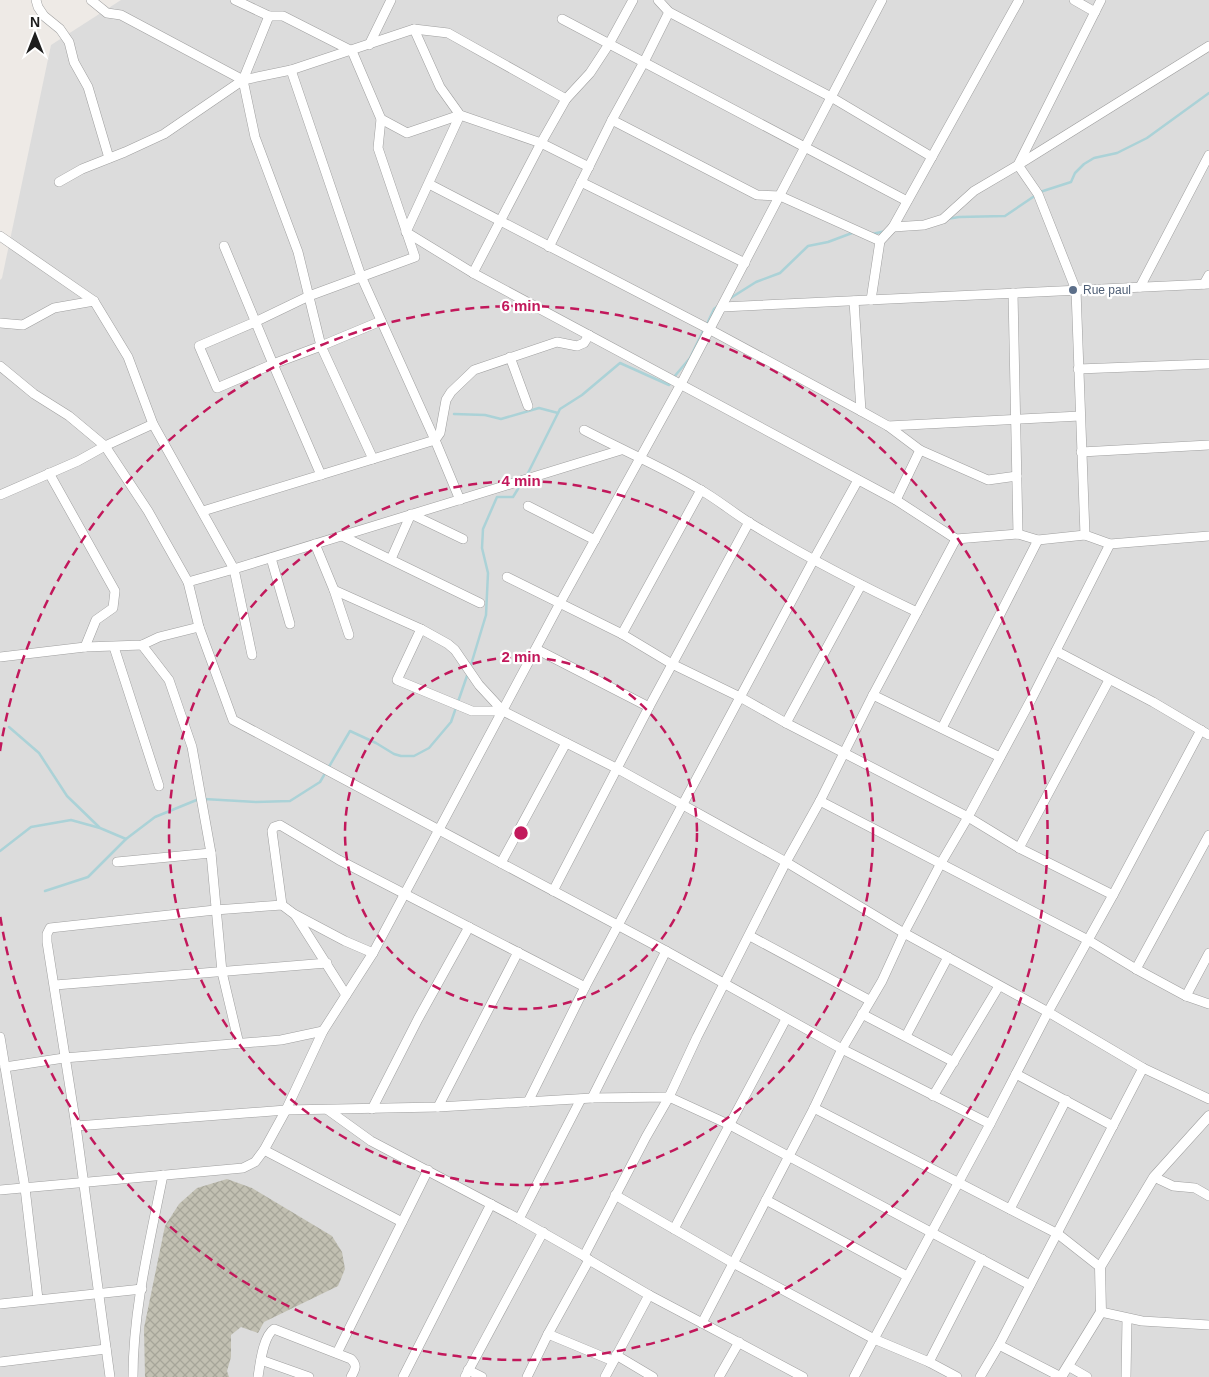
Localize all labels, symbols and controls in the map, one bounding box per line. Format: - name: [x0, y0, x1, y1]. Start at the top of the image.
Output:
- north arrow: [10, 10, 60, 60]
- text: N: [30, 14, 40, 30]
- place label: Rue paul: [1083, 283, 1131, 297]
- marker: Rue paul: [1067, 284, 1079, 296]
- text: 6 min: [501, 297, 541, 314]
- text: 4 min: [501, 472, 541, 489]
- text: 2 min: [501, 648, 541, 665]
- centre of rings: [512, 824, 530, 842]

